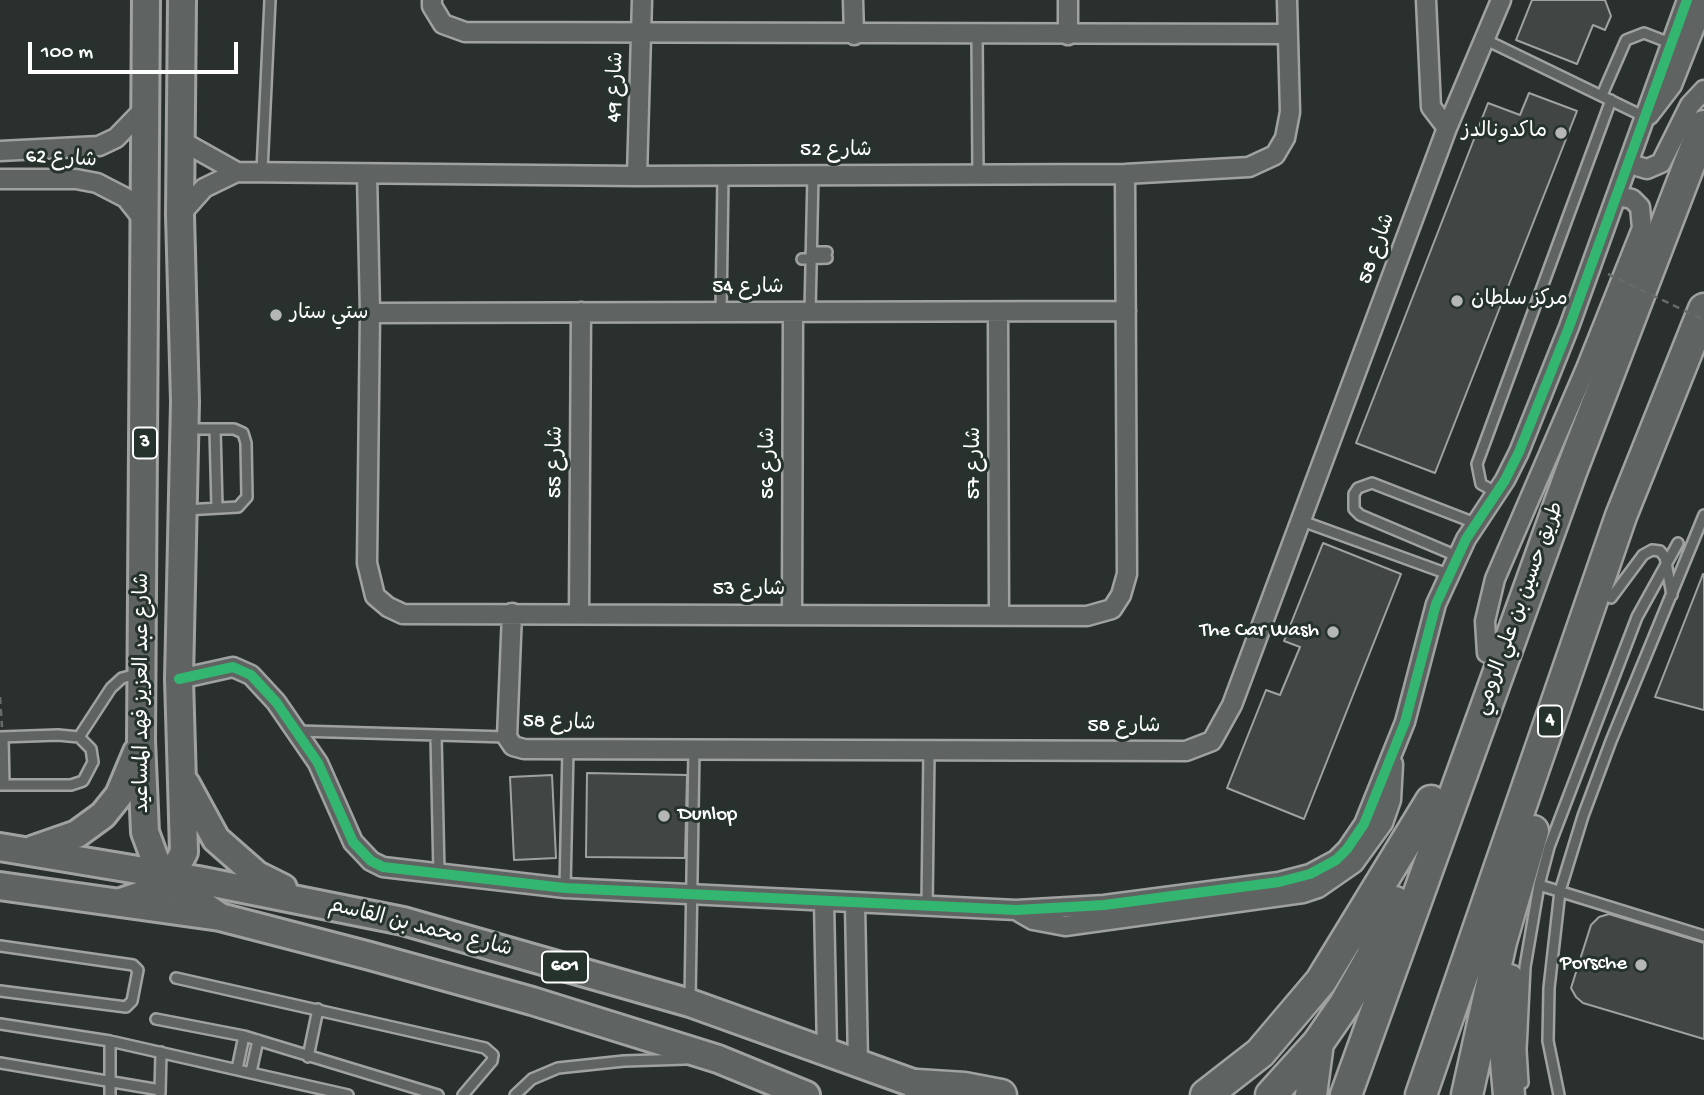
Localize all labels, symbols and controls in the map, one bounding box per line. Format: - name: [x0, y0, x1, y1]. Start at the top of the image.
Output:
- scale bar: [32, 28, 242, 72]
- text: 100 m: [41, 41, 93, 66]
- street label: شارع 49: [603, 51, 631, 123]
- place label: ماكدونالدز: [1462, 120, 1547, 146]
- marker: ماكدونالدز: [1553, 125, 1569, 141]
- street label: شارع 52: [800, 139, 872, 165]
- street label: شارع 62: [25, 145, 97, 175]
- street label: شارع 58: [1354, 210, 1402, 288]
- street label: شارع 54: [712, 276, 784, 302]
- place label: مركز سلطان: [1471, 288, 1568, 314]
- marker: مركز سلطان: [1449, 293, 1465, 309]
- place label: ستي ستار: [290, 302, 368, 328]
- marker: ستي ستار: [268, 307, 284, 323]
- street label: شارع 55: [544, 426, 570, 498]
- street label: شارع 56: [757, 427, 783, 499]
- street label: شارع 57: [963, 427, 989, 499]
- road number: 3: [133, 428, 157, 458]
- street label: طريق حسين بن علي الرومي: [1471, 499, 1571, 719]
- street label: شارع عبد العزيز فهد المساعيد: [131, 573, 157, 813]
- street label: شارع 53: [713, 578, 785, 604]
- place label: The Car Wash: [1200, 619, 1319, 645]
- marker: The Car Wash: [1325, 624, 1341, 640]
- road number: 4: [1538, 706, 1562, 736]
- street label: شارع 58: [522, 710, 596, 738]
- street label: شارع 58: [1088, 715, 1160, 741]
- place label: Dunlop: [678, 803, 737, 829]
- marker: Dunlop: [656, 808, 672, 824]
- street label: شارع محمد بن القاسم: [326, 894, 514, 964]
- road number: 601: [542, 951, 588, 982]
- place label: Porsche: [1560, 952, 1627, 978]
- marker: Porsche: [1633, 957, 1649, 973]

